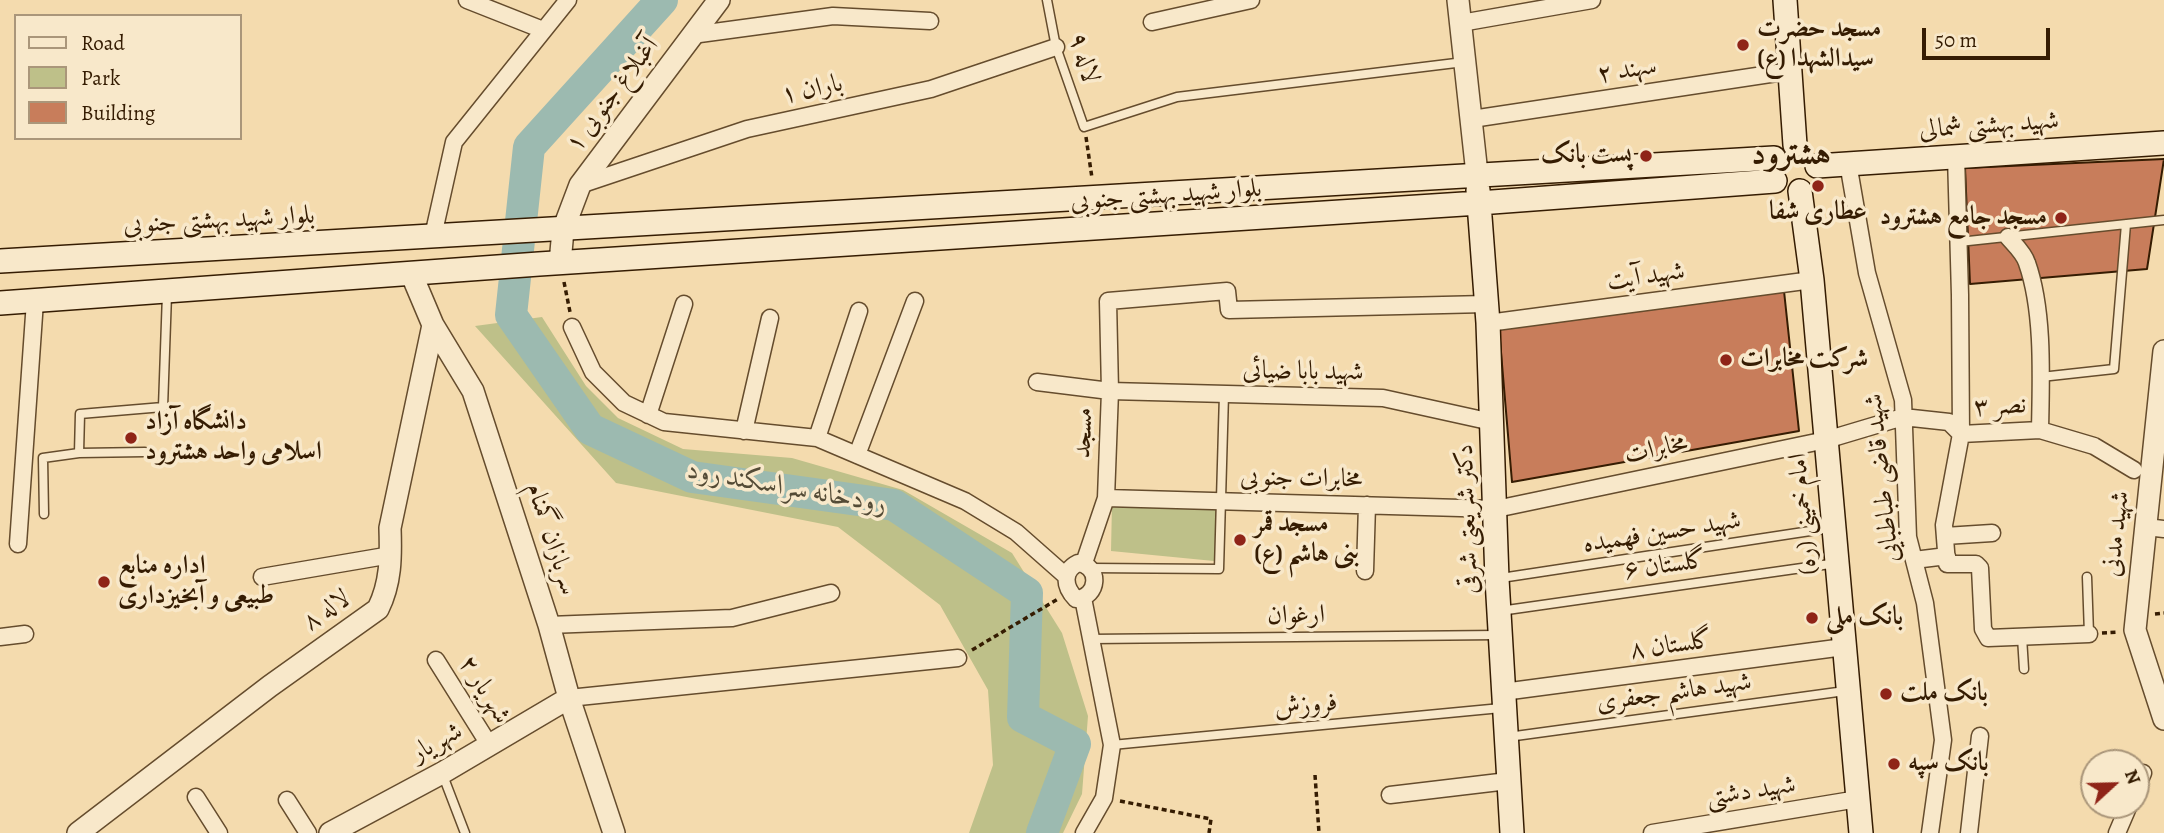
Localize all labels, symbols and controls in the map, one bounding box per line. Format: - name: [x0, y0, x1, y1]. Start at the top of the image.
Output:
- legend: [14, 14, 242, 140]
- place label: مسجد حضرت سیدالشهدا (ع): [1757, 14, 1881, 76]
- scale bar: [1926, 14, 2054, 58]
- text: 50 m: [1935, 26, 1977, 54]
- text: Road: [81, 29, 125, 57]
- street label: لاله ۹: [1061, 29, 1105, 87]
- street label: آغبلاغ جنوبی ۱: [560, 32, 666, 158]
- marker: مسجد حضرت سیدالشهدا (ع): [1735, 37, 1751, 53]
- street label: سهند ۲: [1595, 51, 1659, 91]
- text: Park: [81, 64, 120, 92]
- street label: باران ۱: [778, 68, 846, 112]
- text: Building: [81, 99, 155, 127]
- street label: شهید بهشتی شمالی: [1918, 106, 2060, 146]
- district label: هشترود: [1751, 136, 1831, 176]
- place label: پست بانک: [1541, 140, 1632, 172]
- marker: پست بانک: [1638, 148, 1654, 164]
- street label: بلوار شهید بهشتی جنوبی: [1069, 174, 1263, 218]
- marker: عطاری شفا: [1810, 178, 1826, 194]
- place label: عطاری شفا: [1769, 197, 1867, 229]
- street label: بلوار شهید بهشتی جنوبی: [122, 200, 316, 242]
- place label: مسجد جامع هشترود: [1879, 202, 2047, 234]
- marker: مسجد جامع هشترود: [2053, 210, 2069, 226]
- street label: شهید آیت: [1605, 256, 1687, 298]
- place label: شرکت مخابرات: [1740, 344, 1868, 376]
- marker: شرکت مخابرات: [1718, 352, 1734, 368]
- street label: شهيد بابا ضيائی: [1242, 355, 1364, 389]
- street label: نصر ۳: [1973, 390, 2027, 424]
- street label: شهید قاضی طباطبایی: [1859, 392, 1907, 564]
- place label: دانشگاه آزاد اسلامی واحد هشترود: [145, 407, 322, 468]
- street label: مسجد: [1068, 407, 1100, 459]
- street label: مخابرات: [1622, 428, 1690, 472]
- marker: دانشگاه آزاد اسلامی واحد هشترود: [123, 430, 139, 446]
- street label: دکتر شریعتی شرقی: [1450, 443, 1486, 595]
- street label: امام خمینی (ره): [1783, 452, 1825, 576]
- water label: رودخانه سراسکند رود: [684, 454, 890, 522]
- street label: مخابرات جنوبی: [1239, 462, 1363, 496]
- street label: سربازان گمنام: [518, 479, 584, 599]
- street label: شهيد مدنی: [2097, 490, 2137, 578]
- street label: شهيد حسین فهمیده: [1581, 505, 1743, 561]
- place label: مسجد قمر بنی هاشم (ع): [1254, 509, 1360, 570]
- marker: مسجد قمر بنی هاشم (ع): [1232, 532, 1248, 548]
- street label: گلستان ۶: [1622, 545, 1708, 587]
- place label: اداره منابع طبیعی و آبخیزداری: [118, 551, 274, 612]
- marker: اداره منابع طبیعی و آبخیزداری: [96, 574, 112, 590]
- street label: لاله ۸: [297, 584, 357, 638]
- street label: ارغوان: [1267, 600, 1325, 632]
- place label: بانک ملی: [1826, 602, 1903, 634]
- marker: بانک ملی: [1804, 610, 1820, 626]
- street label: گلستان ۸: [1628, 625, 1714, 667]
- street label: شهریار ۲: [451, 650, 517, 730]
- street label: شهيد هاشم جعفری: [1594, 667, 1754, 719]
- place label: بانک ملت: [1900, 678, 1988, 710]
- marker: بانک ملت: [1878, 686, 1894, 702]
- street label: فروزش: [1273, 688, 1339, 724]
- street label: شهریار: [406, 716, 468, 770]
- place label: بانک سپه: [1908, 748, 1989, 780]
- north arrow: [2080, 749, 2150, 819]
- marker: بانک سپه: [1886, 756, 1902, 772]
- text: N: [2118, 766, 2147, 788]
- street label: شهید دشتی: [1704, 770, 1798, 814]

